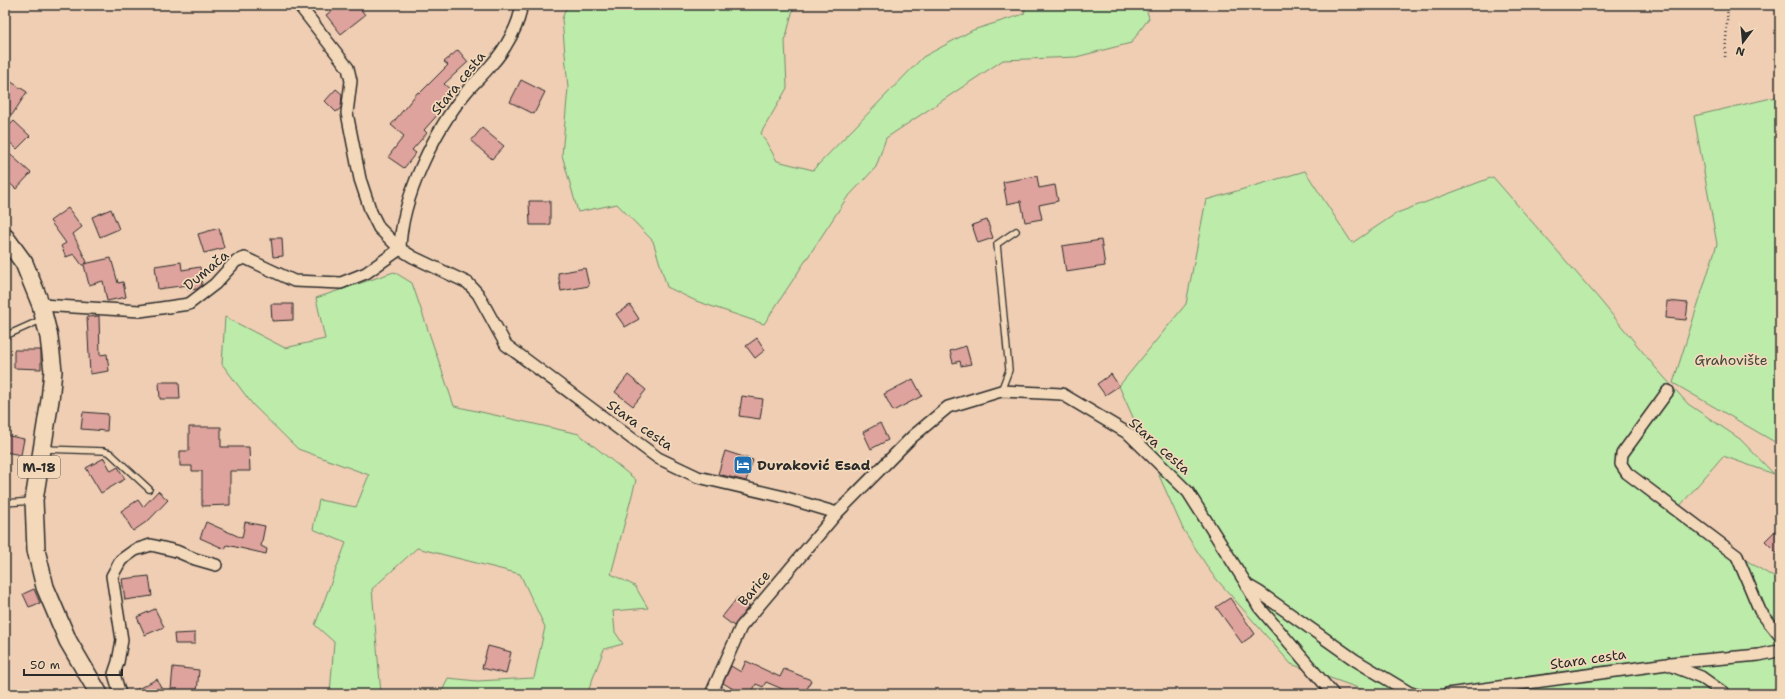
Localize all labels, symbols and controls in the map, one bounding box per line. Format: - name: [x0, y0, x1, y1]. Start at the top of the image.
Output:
- north arrow: [1723, 22, 1763, 62]
- text: N: [1734, 43, 1747, 60]
- street label: Stara cesta: [427, 47, 489, 119]
- street label: Dumača: [180, 246, 232, 294]
- park label: Grahovište: [1694, 351, 1768, 369]
- street label: Stara cesta: [603, 396, 677, 455]
- street label: Stara cesta: [1125, 414, 1195, 479]
- hotel icon: Duraković Esad: [732, 454, 754, 476]
- road number: M-18: [18, 456, 60, 478]
- place label: Duraković Esad: [757, 456, 871, 474]
- street label: Barice: [734, 566, 774, 610]
- street label: Stara cesta: [1549, 645, 1628, 673]
- scale bar: [24, 651, 122, 677]
- text: 50 m: [30, 657, 60, 673]

